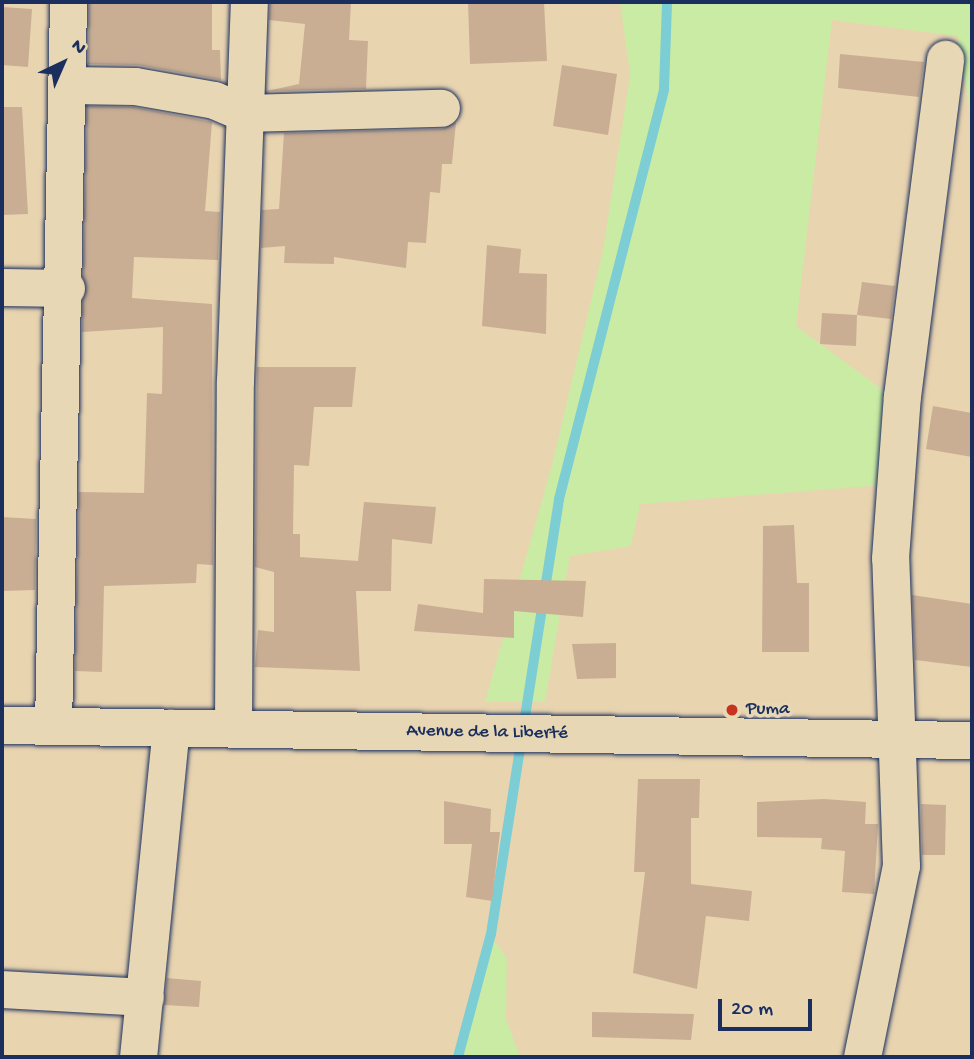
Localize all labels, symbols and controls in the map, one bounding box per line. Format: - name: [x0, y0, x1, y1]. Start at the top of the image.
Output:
- north arrow: [28, 28, 98, 98]
- text: N: [65, 35, 90, 60]
- place label: Puma: [746, 699, 789, 721]
- marker: Puma: [724, 702, 740, 718]
- street label: Avenue de la Liberté: [406, 720, 568, 746]
- scale bar: [722, 986, 816, 1030]
- text: 20 m: [731, 998, 773, 1023]

